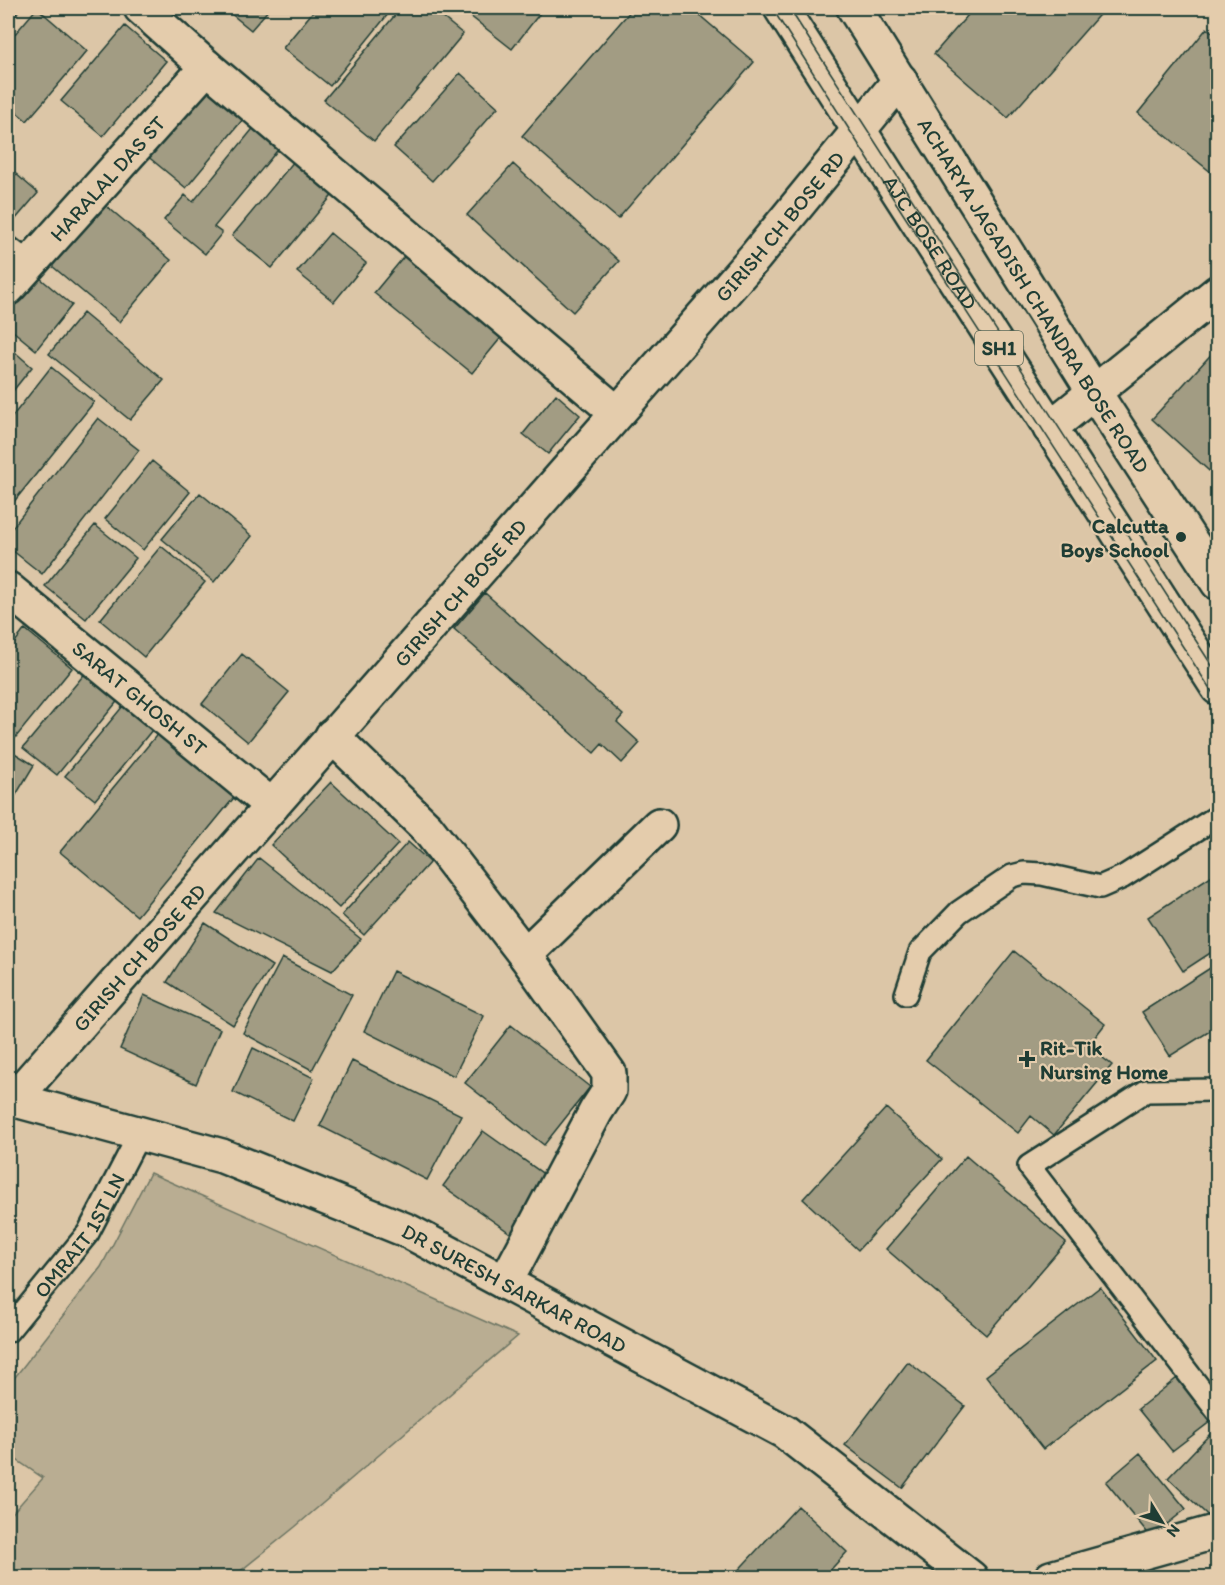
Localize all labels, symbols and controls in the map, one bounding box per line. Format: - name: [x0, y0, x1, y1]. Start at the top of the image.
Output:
- street label: HARALAL DAS ST: [44, 110, 170, 246]
- street label: ACHARYA JAGADISH CHANDRA BOSE ROAD: [913, 113, 1156, 478]
- street label: GIRISH CH BOSE RD: [709, 146, 849, 307]
- street label: AJC BOSE ROAD: [878, 170, 983, 314]
- road number: SH1: [975, 331, 1023, 365]
- street label: GIRISH CH BOSE RD: [388, 513, 532, 671]
- place label: Calcutta Boys School: [1060, 513, 1170, 563]
- marker: Calcutta Boys School: [1174, 530, 1188, 544]
- street label: SARAT GHOSH ST: [68, 635, 213, 760]
- street label: GIRISH CH BOSE RD: [67, 878, 211, 1036]
- place label: Rit-Tik Nursing Home: [1040, 1035, 1168, 1085]
- marker: Rit-Tik Nursing Home: [1018, 1050, 1036, 1068]
- street label: OMRAIT 1ST LN: [28, 1168, 130, 1302]
- street label: DR SURESH SARKAR ROAD: [398, 1218, 631, 1358]
- north arrow: [1132, 1492, 1192, 1552]
- text: N: [1163, 1521, 1184, 1541]

